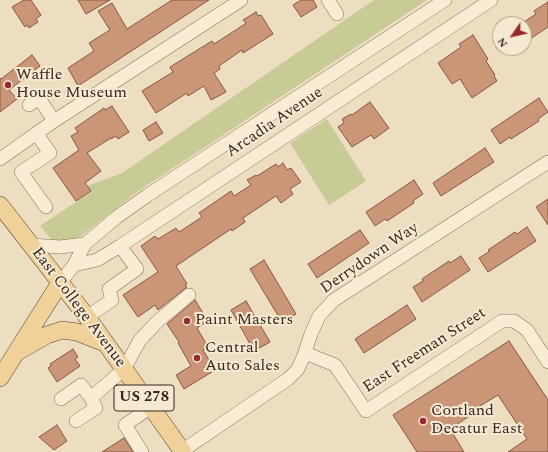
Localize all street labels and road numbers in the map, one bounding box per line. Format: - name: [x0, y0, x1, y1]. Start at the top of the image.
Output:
- street label: Arcadia Avenue: [223, 84, 327, 162]
- street label: Derrydown Way: [317, 219, 423, 299]
- street label: East College Avenue: [27, 244, 129, 372]
- street label: East Freeman Street: [360, 304, 490, 398]
- road number: US 278: [114, 385, 174, 411]

